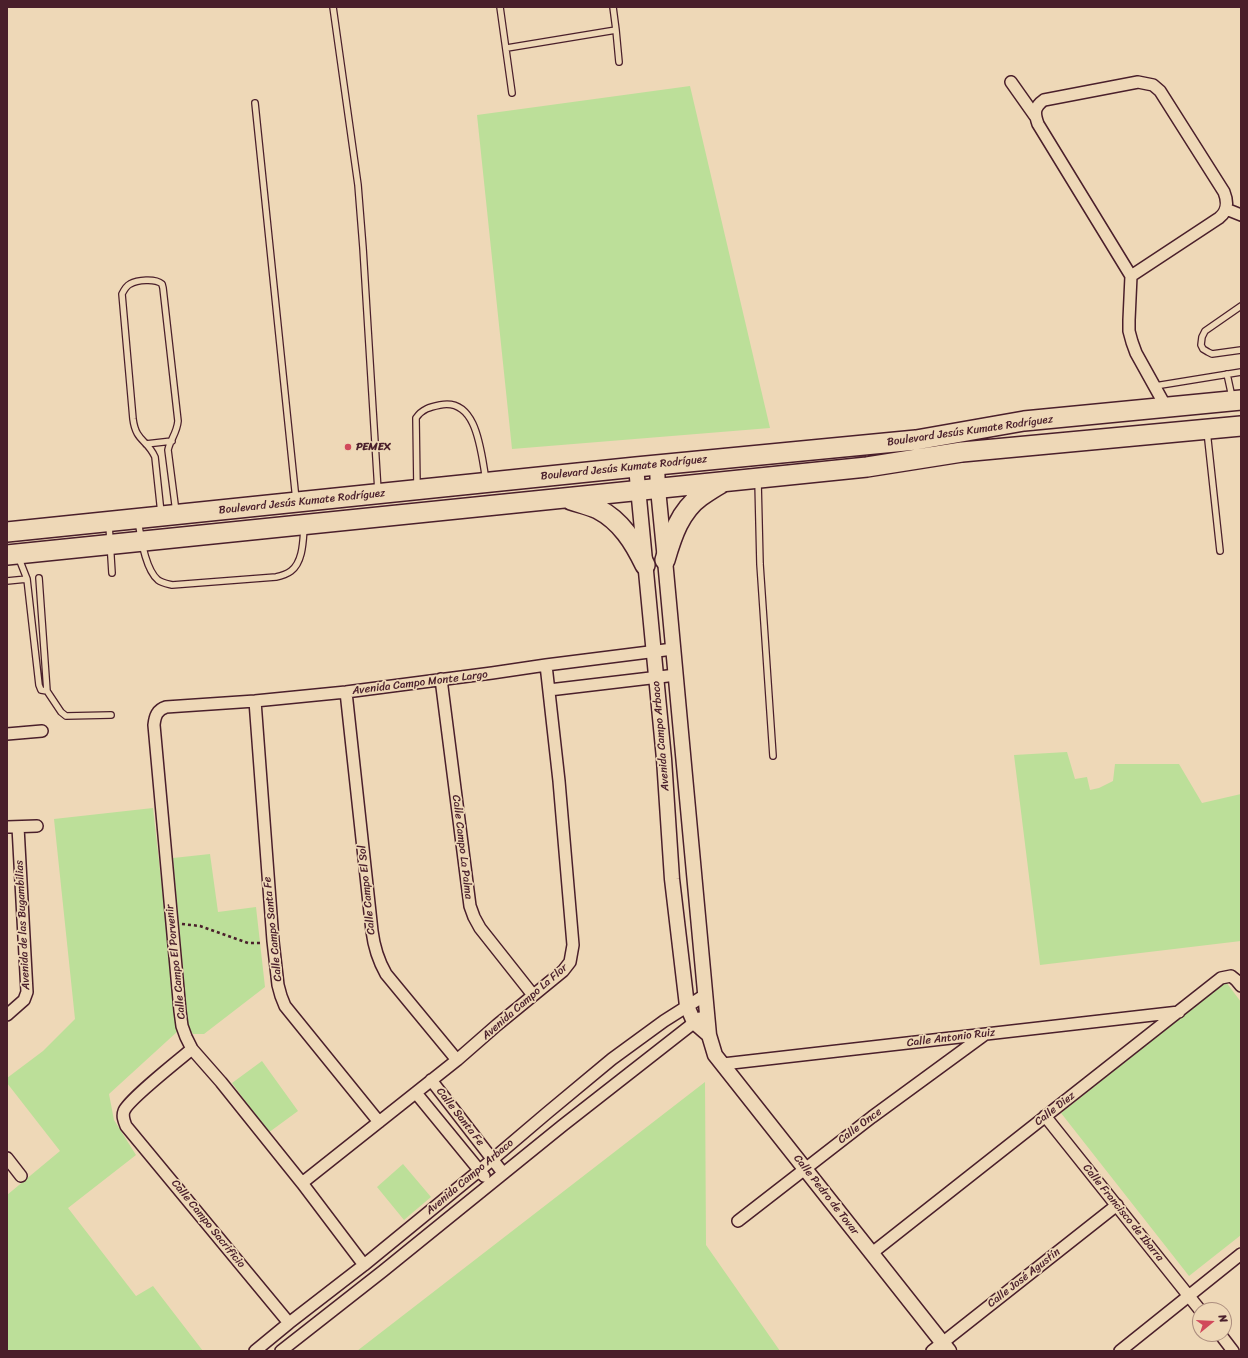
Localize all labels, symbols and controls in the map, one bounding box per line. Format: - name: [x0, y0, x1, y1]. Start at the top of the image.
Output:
- street label: Boulevard Jesús Kumate Rodríguez: [886, 413, 1054, 449]
- place label: PEMEX: [356, 440, 391, 454]
- marker: PEMEX: [343, 442, 353, 452]
- street label: Boulevard Jesús Kumate Rodríguez: [540, 453, 708, 483]
- street label: Boulevard Jesús Kumate Rodríguez: [218, 487, 386, 517]
- street label: Avenida Campo Monte Largo: [352, 668, 488, 698]
- street label: Avenida Campo Arbaco: [650, 680, 672, 792]
- street label: Calle Campo La Palma: [449, 794, 475, 900]
- street label: Calle Campo El Sol: [356, 845, 378, 935]
- street label: Avenida de las Bugambilias: [13, 860, 33, 990]
- street label: Calle Campo Santa Fe: [261, 876, 285, 982]
- street label: Calle Campo El Porvenir: [163, 904, 189, 1020]
- street label: Avenida Campo La Flor: [480, 961, 570, 1043]
- street label: Calle Antonio Ruiz: [906, 1026, 996, 1050]
- street label: Calle Santa Fe: [433, 1085, 487, 1149]
- street label: Calle Diez: [1032, 1089, 1078, 1129]
- street label: Calle Once: [836, 1105, 884, 1147]
- street label: Avenida Campo Arbaco: [423, 1136, 517, 1218]
- street label: Calle Pedro de Tovar: [790, 1152, 862, 1238]
- street label: Calle Francisco de Ibarra: [1080, 1162, 1166, 1264]
- street label: Calle Campo Sacrificio: [168, 1177, 248, 1271]
- street label: Calle José Agustín: [985, 1246, 1063, 1310]
- north arrow: [1192, 1302, 1232, 1342]
- text: N: [1213, 1312, 1233, 1325]

